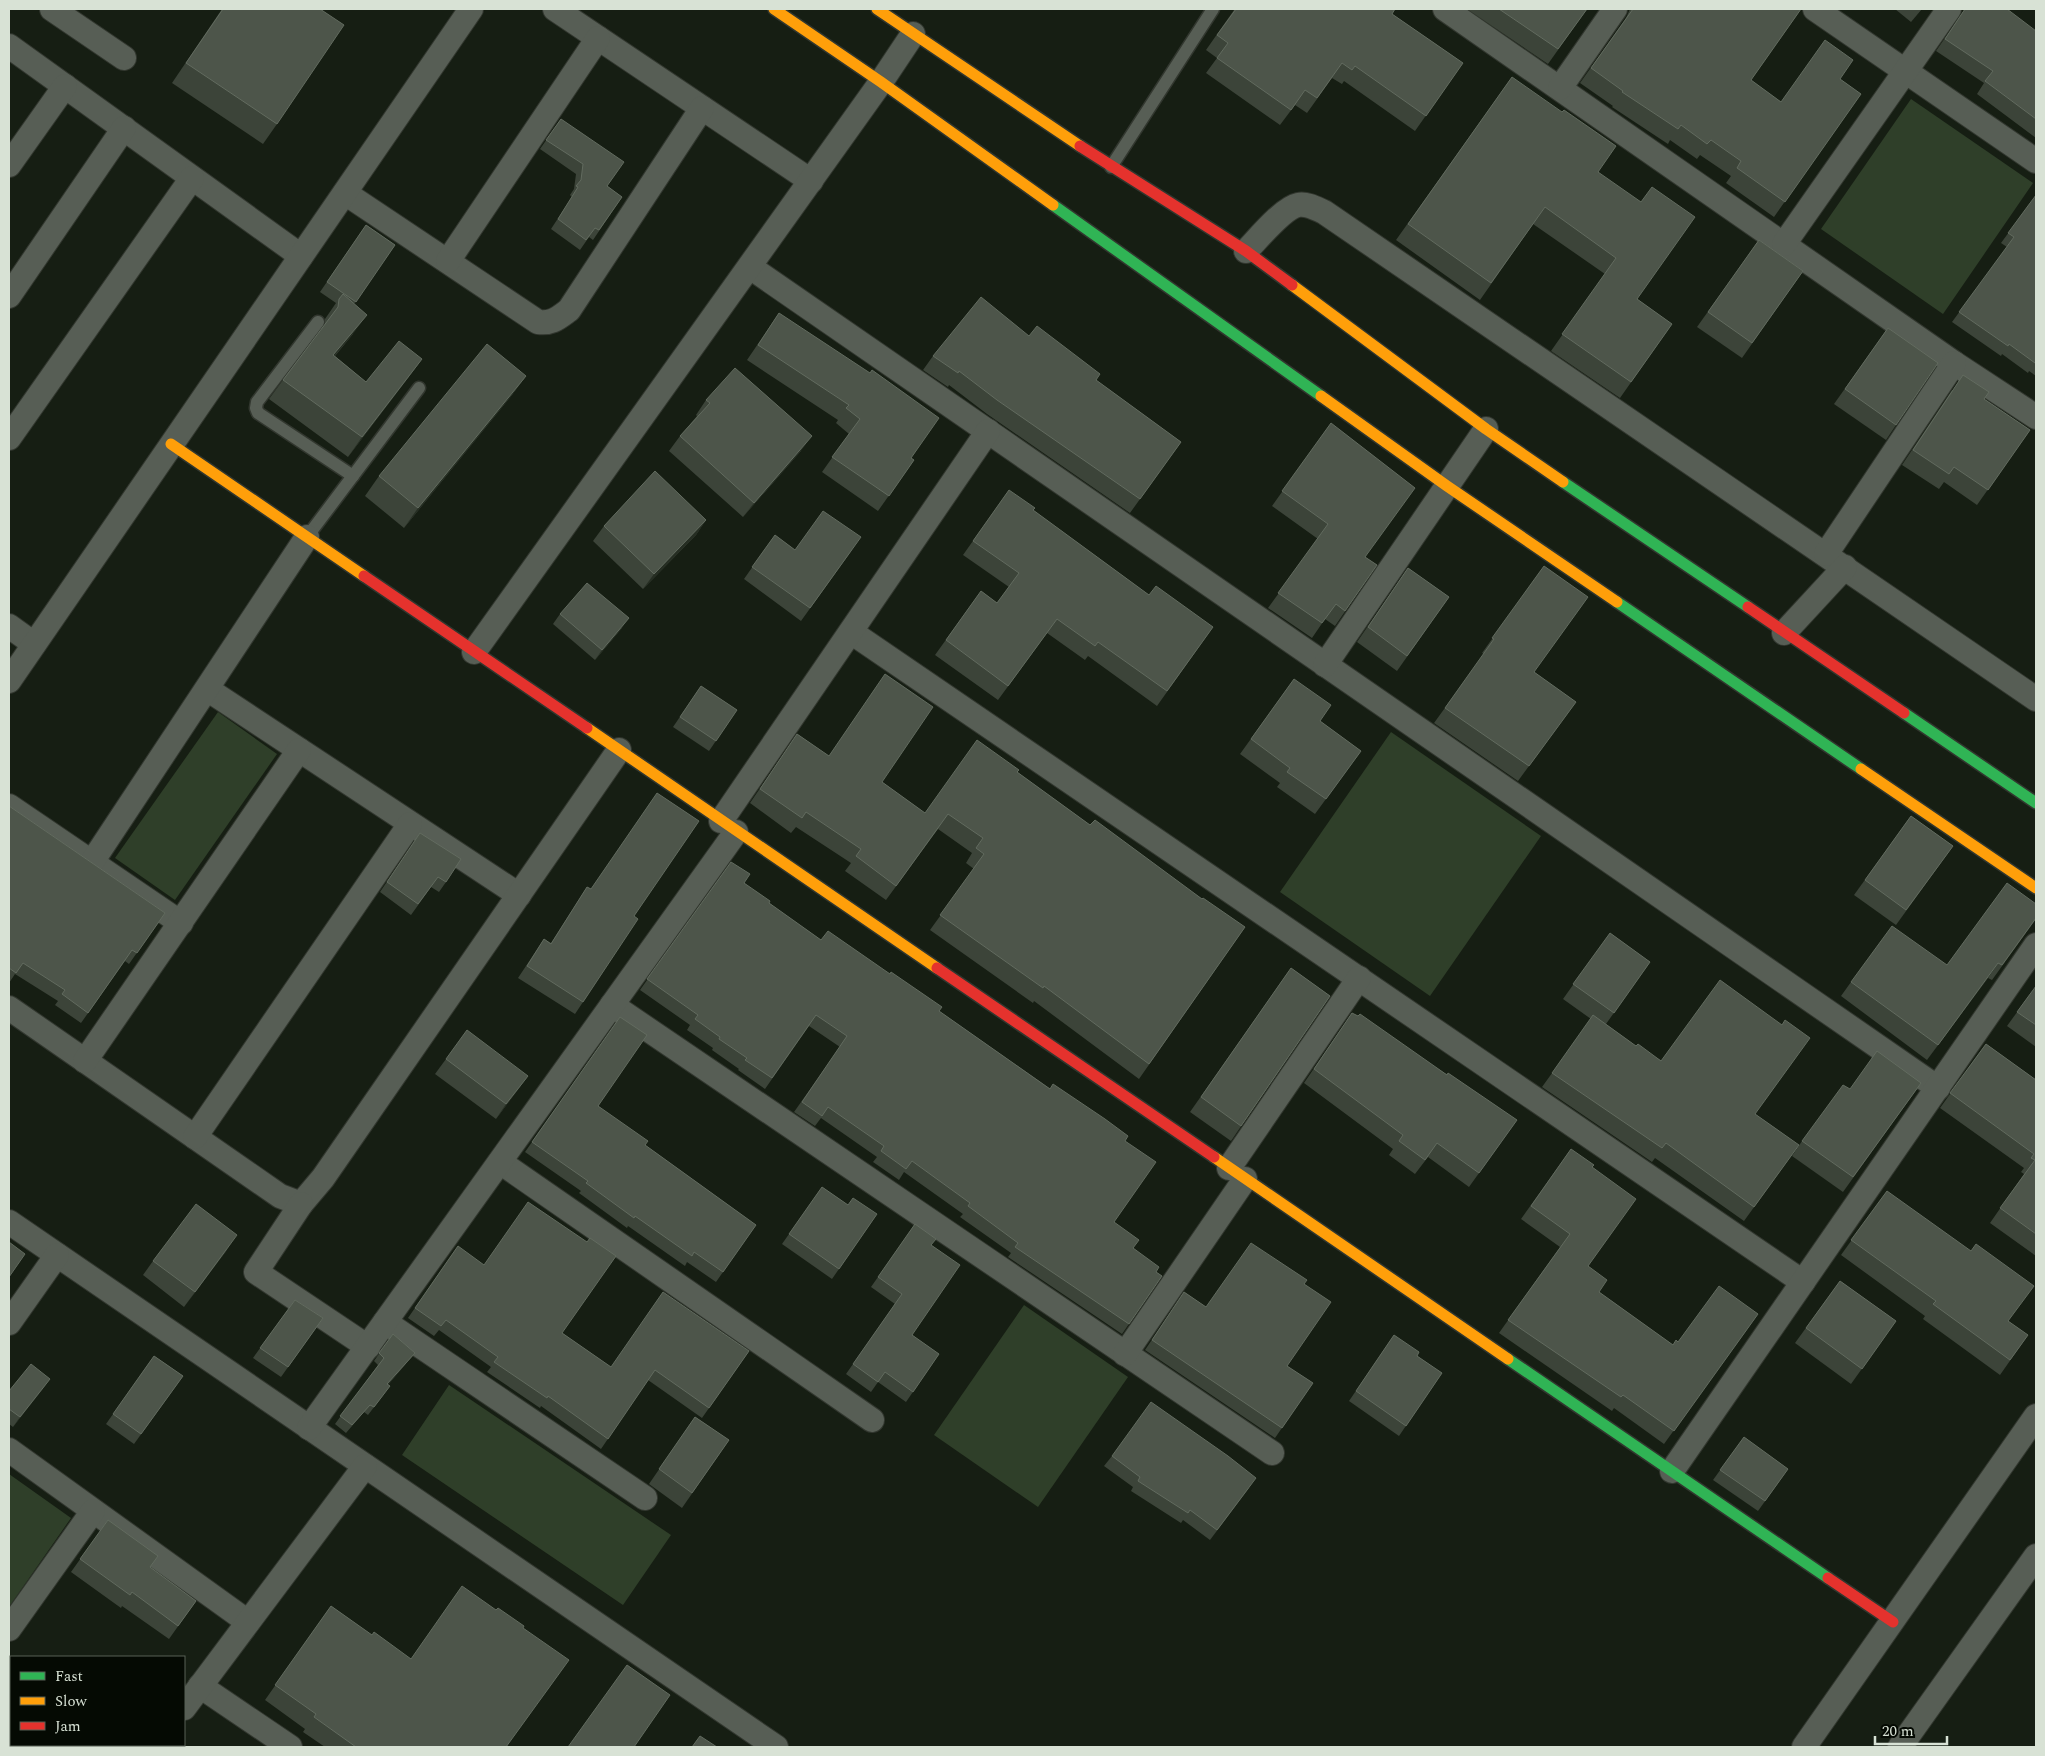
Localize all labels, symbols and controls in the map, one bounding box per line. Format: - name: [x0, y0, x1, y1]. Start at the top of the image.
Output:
- legend: [10, 1656, 185, 1746]
- text: Fast: [55, 1665, 83, 1688]
- text: Slow: [55, 1690, 87, 1713]
- scale bar: [1875, 1714, 1948, 1746]
- text: Jam: [55, 1715, 81, 1738]
- text: 20 m: [1882, 1720, 1914, 1743]

